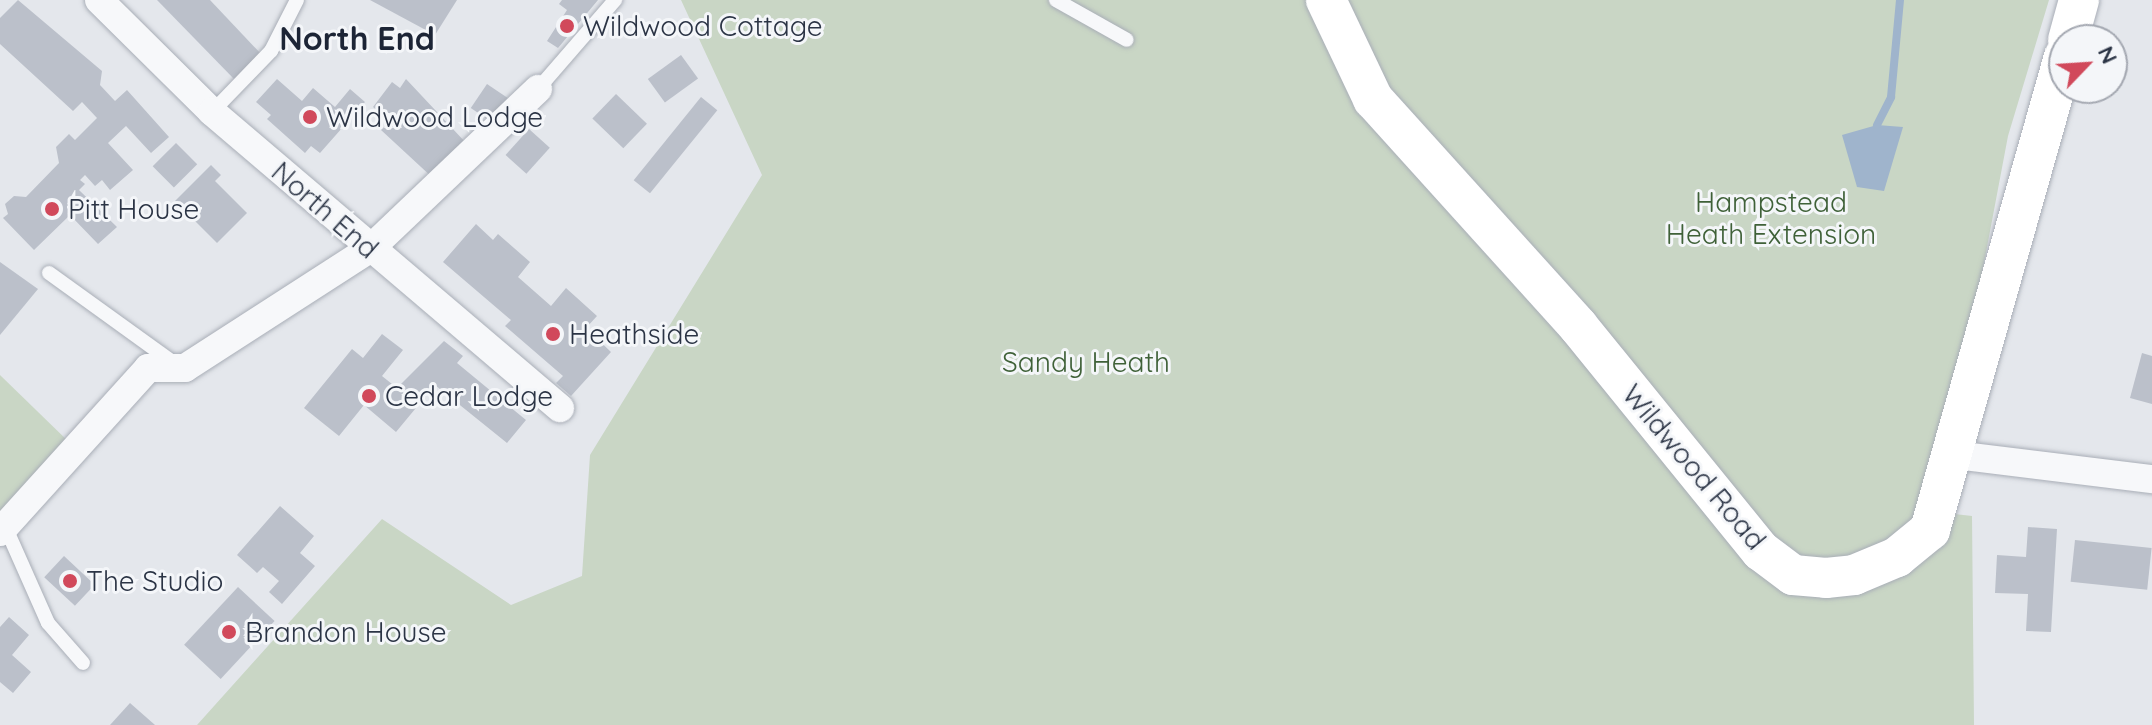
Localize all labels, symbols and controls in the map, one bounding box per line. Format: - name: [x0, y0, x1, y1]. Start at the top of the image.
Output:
- place label: Wildwood Cottage: [583, 9, 823, 43]
- marker: Wildwood Cottage: [558, 17, 576, 35]
- district label: North End: [279, 19, 435, 57]
- north arrow: [2048, 24, 2128, 104]
- text: N: [2092, 41, 2124, 68]
- place label: Wildwood Lodge: [326, 100, 543, 134]
- marker: Wildwood Lodge: [301, 108, 319, 126]
- street label: North End: [265, 155, 385, 265]
- park label: Hampstead Heath Extension: [1666, 185, 1876, 251]
- place label: Pitt House: [68, 192, 199, 226]
- marker: Pitt House: [43, 200, 61, 218]
- place label: Heathside: [569, 317, 699, 351]
- marker: Heathside: [544, 325, 562, 343]
- park label: Sandy Heath: [1002, 345, 1170, 379]
- street label: Wildwood Road: [1615, 378, 1773, 556]
- place label: Cedar Lodge: [385, 379, 553, 413]
- marker: Cedar Lodge: [360, 387, 378, 405]
- place label: The Studio: [86, 564, 223, 598]
- marker: The Studio: [61, 572, 79, 590]
- place label: Brandon House: [245, 615, 446, 649]
- marker: Brandon House: [220, 623, 238, 641]

